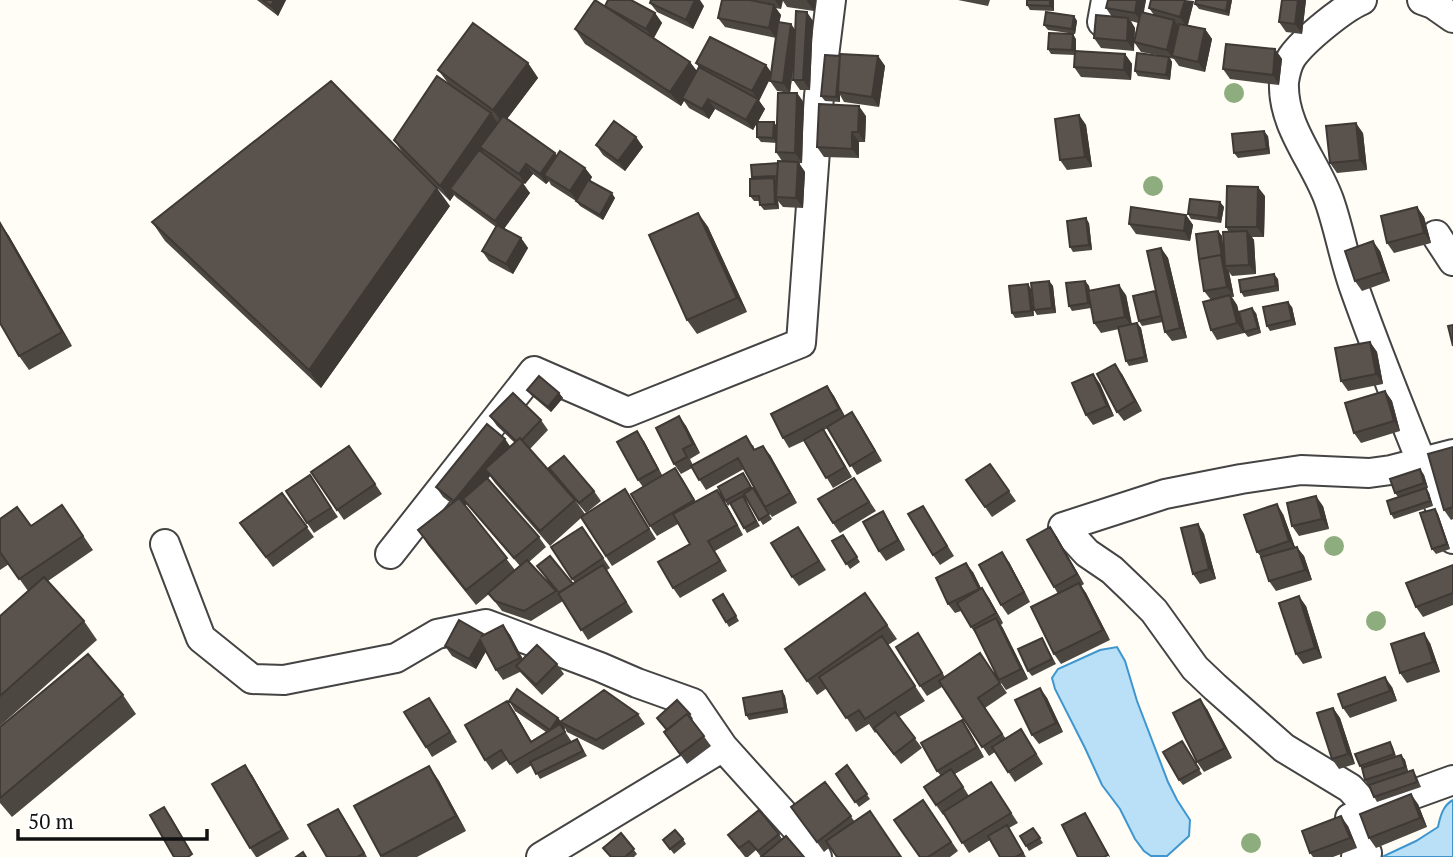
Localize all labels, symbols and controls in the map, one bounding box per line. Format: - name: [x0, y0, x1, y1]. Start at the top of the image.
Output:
- scale bar: [18, 798, 206, 842]
- text: 50 m: [28, 807, 74, 835]

